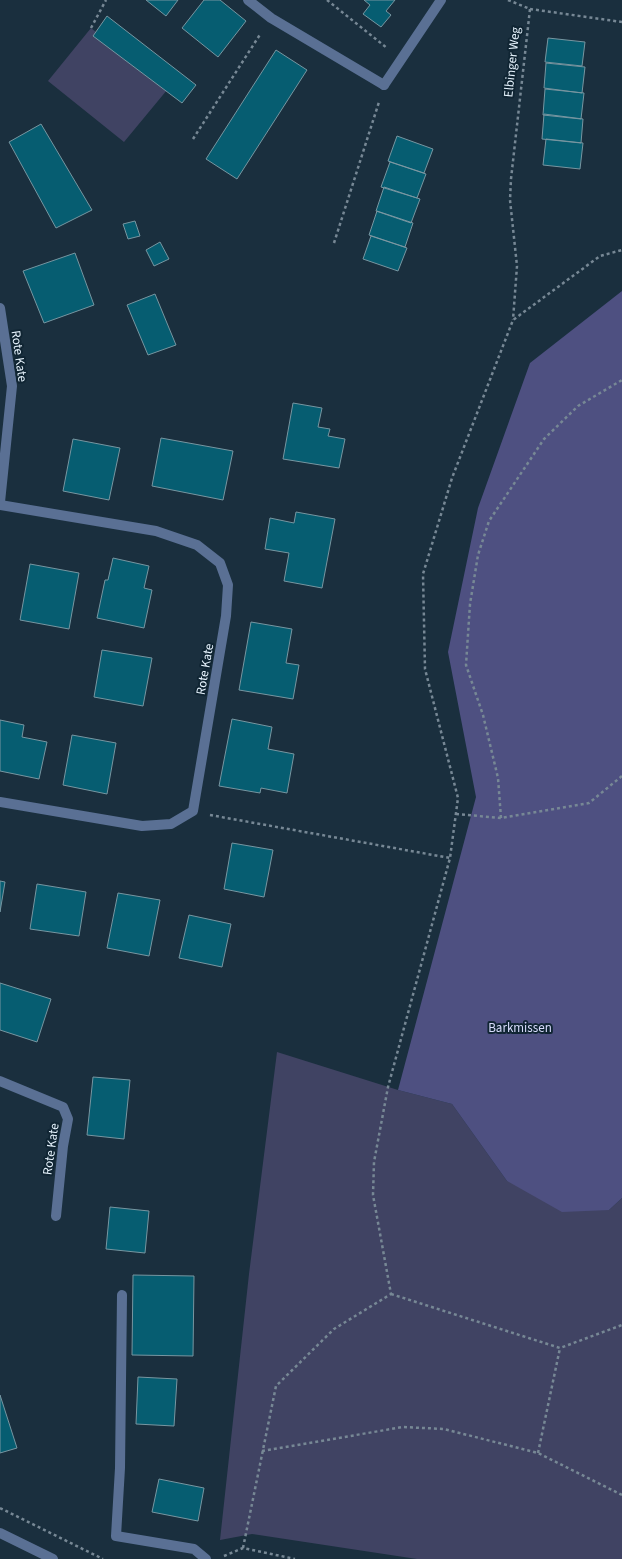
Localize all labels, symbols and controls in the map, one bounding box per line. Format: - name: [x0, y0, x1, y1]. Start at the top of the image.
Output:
- street label: Elbinger Weg: [499, 26, 525, 98]
- street label: Rote Kate: [6, 329, 32, 383]
- street label: Rote Kate: [192, 642, 218, 696]
- park label: Barkmissen: [488, 1019, 552, 1037]
- street label: Rote Kate: [38, 1122, 64, 1176]

